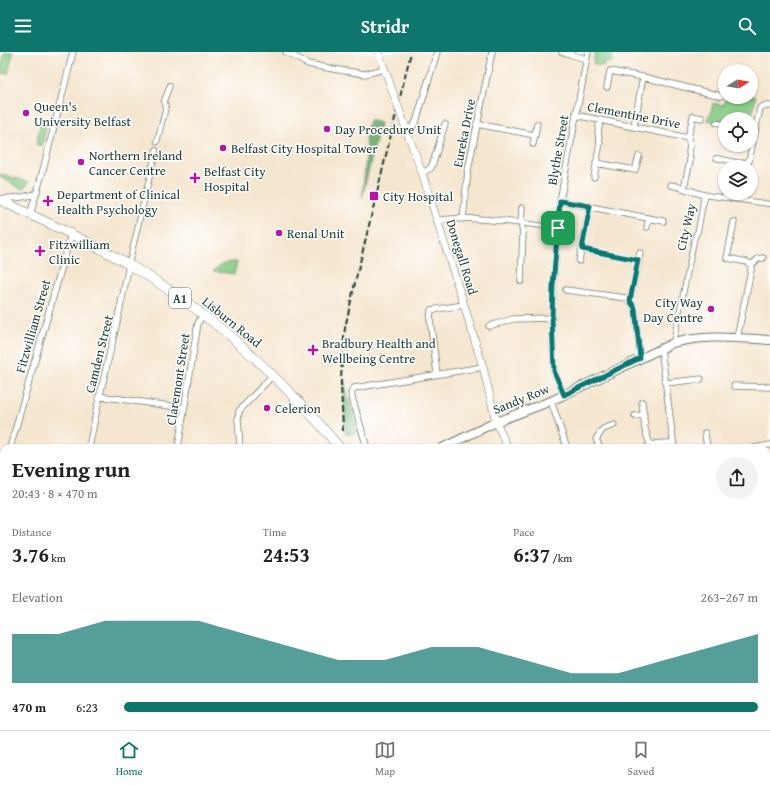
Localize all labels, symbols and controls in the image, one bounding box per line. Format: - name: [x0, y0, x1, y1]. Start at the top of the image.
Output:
- text: Stridr: [361, 13, 409, 40]
- icon: menu: [12, 15, 34, 37]
- icon: search: [736, 15, 758, 37]
- north arrow: [718, 64, 758, 104]
- map controls: [718, 64, 758, 200]
- place label: Queen's University Belfast: [34, 97, 131, 131]
- street label: Eureka Drive: [448, 97, 480, 169]
- street label: Clementine Drive: [586, 97, 682, 133]
- marker: Queen's University Belfast: [21, 108, 31, 118]
- button: locate: [718, 112, 758, 152]
- street label: Blythe Street: [542, 113, 574, 187]
- place label: Day Procedure Unit: [335, 120, 442, 139]
- marker: Day Procedure Unit: [322, 124, 332, 134]
- place label: Belfast City Hospital Tower: [231, 139, 378, 158]
- marker: Belfast City Hospital Tower: [218, 143, 228, 153]
- place label: Northern Ireland Cancer Centre: [89, 146, 182, 180]
- marker: Northern Ireland Cancer Centre: [76, 157, 86, 167]
- button: layers: [718, 160, 758, 200]
- place label: Belfast City Hospital: [204, 162, 266, 196]
- marker: Belfast City Hospital: [189, 172, 201, 184]
- place label: Department of Clinical Health Psychology: [57, 185, 180, 219]
- place label: City Hospital: [383, 187, 453, 206]
- marker: City Hospital: [368, 190, 380, 202]
- marker: Department of Clinical Health Psychology: [42, 195, 54, 207]
- street label: City Way: [671, 201, 701, 252]
- pin: [541, 211, 575, 245]
- street label: Donegall Road: [442, 217, 482, 297]
- icon: arrive: [547, 217, 569, 239]
- place label: Renal Unit: [287, 224, 345, 243]
- marker: Renal Unit: [274, 228, 284, 238]
- place label: Fitzwilliam Clinic: [49, 235, 110, 269]
- marker: Fitzwilliam Clinic: [34, 245, 46, 257]
- street label: Fitzwilliam Street: [11, 277, 56, 375]
- road number: A1: [169, 288, 191, 308]
- street label: Lisburn Road: [198, 292, 266, 352]
- place label: City Way Day Centre: [643, 293, 704, 327]
- marker: City Way Day Centre: [706, 304, 716, 314]
- street label: Camden Street: [80, 313, 118, 395]
- street label: Claremont Street: [161, 331, 195, 426]
- place label: Bradbury Health and Wellbeing Centre: [322, 334, 436, 368]
- marker: Bradbury Health and Wellbeing Centre: [307, 344, 319, 356]
- street label: Sandy Row: [490, 379, 553, 419]
- place label: Celerion: [275, 399, 322, 418]
- marker: Celerion: [262, 403, 272, 413]
- text: Evening run: [12, 453, 130, 485]
- button: share: [716, 457, 758, 499]
- text: 20:43 · 8 × 470 m: [12, 484, 98, 503]
- text: Distance: [12, 524, 51, 540]
- text: Time: [263, 524, 286, 540]
- text: Pace: [513, 524, 534, 540]
- text: 3.76: [12, 540, 49, 569]
- text: 24:53: [263, 540, 310, 569]
- text: 6:37: [513, 540, 550, 569]
- text: km: [49, 550, 66, 566]
- text: /km: [550, 550, 572, 566]
- text: Elevation: [12, 588, 63, 607]
- text: 263–267 m: [701, 588, 758, 607]
- text: 470 m: [12, 698, 46, 717]
- text: 6:23: [76, 698, 98, 717]
- tab: Home: [116, 739, 143, 779]
- tab: Map: [374, 739, 396, 779]
- tab: Saved: [628, 739, 654, 779]

